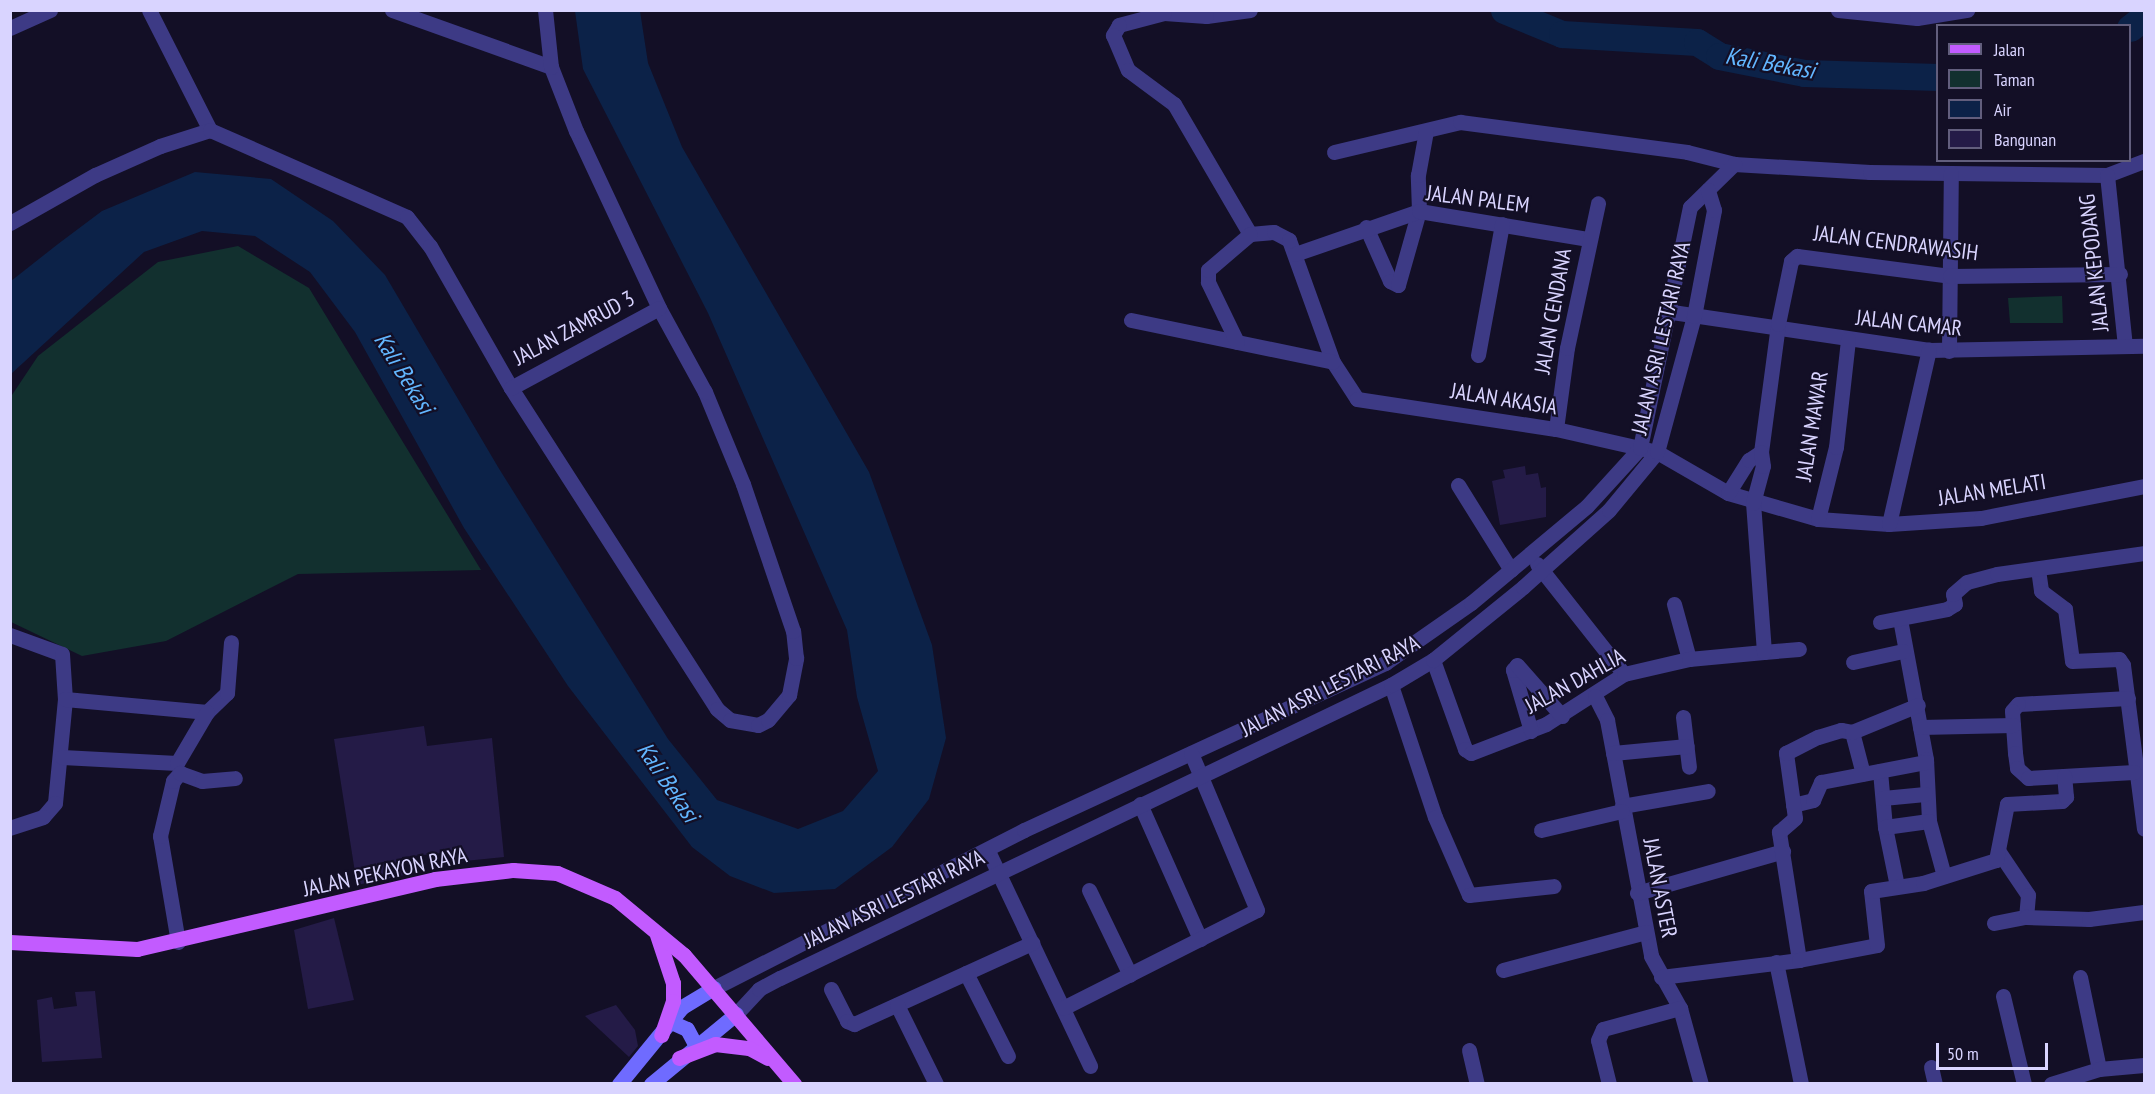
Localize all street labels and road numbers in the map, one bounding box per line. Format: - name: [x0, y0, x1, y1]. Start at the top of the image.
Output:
- street label: JALAN PALEM: [1425, 180, 1531, 218]
- street label: JALAN KEPODANG: [2074, 193, 2114, 333]
- street label: JALAN CENDRAWASIH: [1812, 220, 1980, 266]
- street label: JALAN ASRI LESTARI RAYA: [1626, 239, 1696, 437]
- street label: JALAN CENDANA: [1529, 246, 1577, 376]
- street label: JALAN ZAMRUD 3: [509, 285, 639, 371]
- street label: JALAN CAMAR: [1855, 304, 1963, 342]
- street label: JALAN MAWAR: [1790, 369, 1834, 483]
- street label: JALAN AKASIA: [1449, 378, 1559, 420]
- street label: JALAN MELATI: [1936, 468, 2048, 512]
- street label: JALAN ASRI LESTARI RAYA: [1236, 629, 1424, 743]
- street label: JALAN DAHLIA: [1521, 643, 1629, 719]
- street label: JALAN ASTER: [1637, 836, 1683, 940]
- street label: JALAN PEKAYON RAYA: [301, 842, 469, 902]
- street label: JALAN ASRI LESTARI RAYA: [799, 844, 989, 954]

